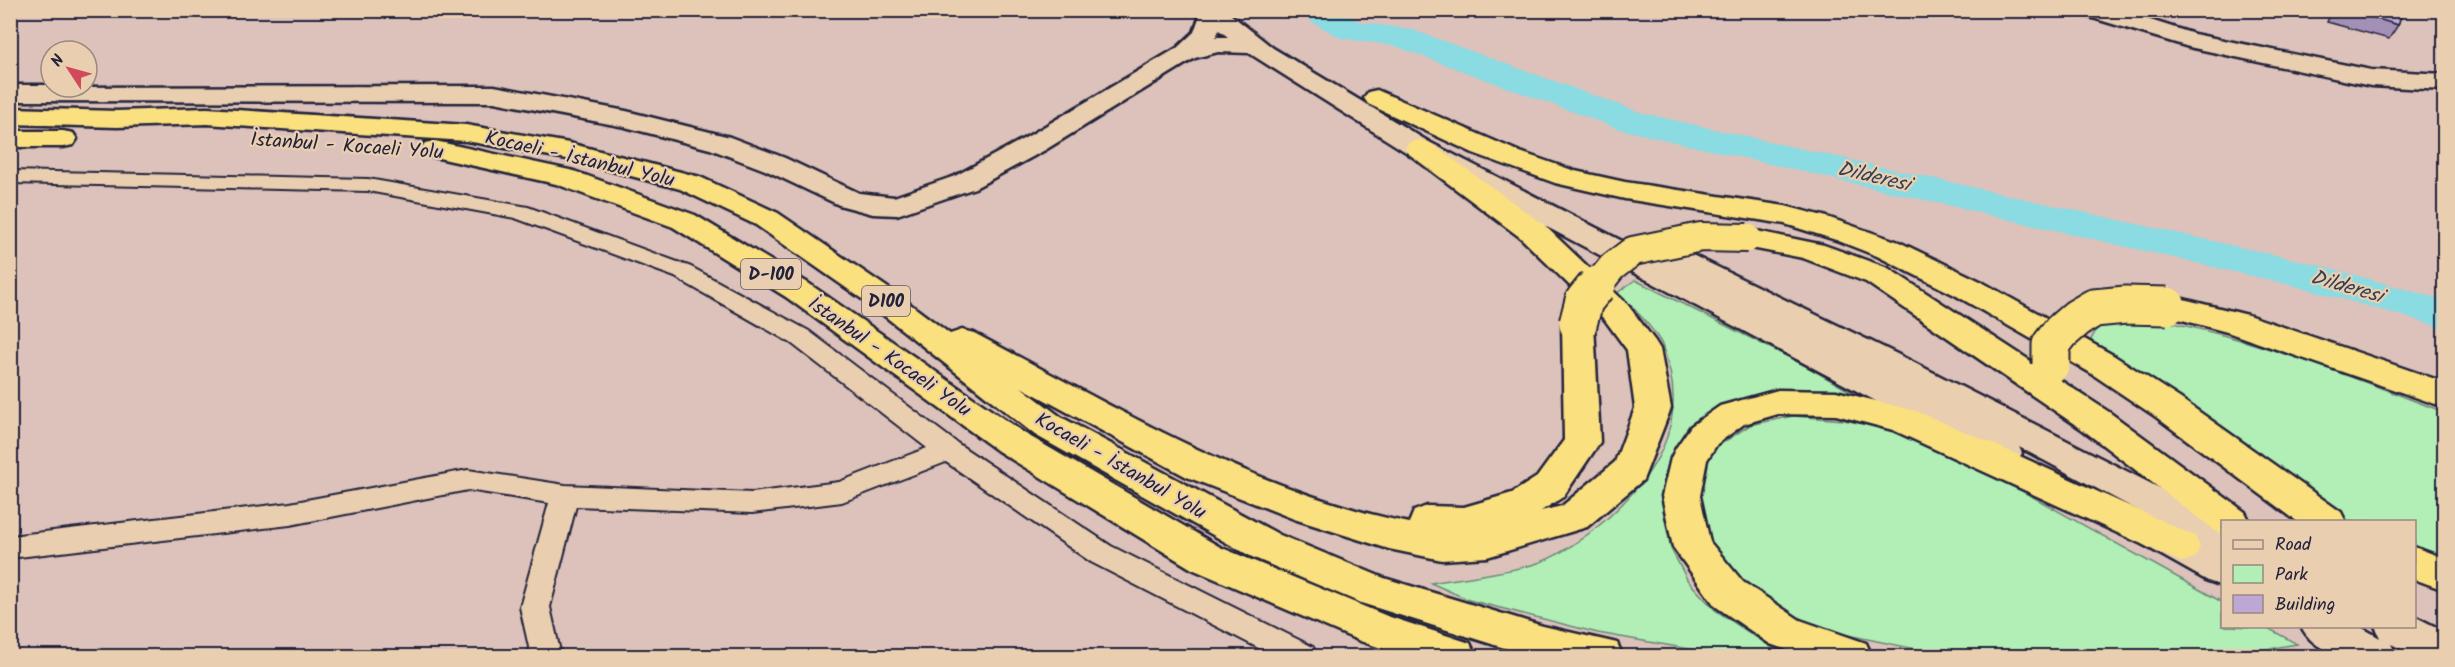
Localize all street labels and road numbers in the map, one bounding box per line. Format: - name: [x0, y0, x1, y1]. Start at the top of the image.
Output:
- street label: Kocaeli - İstanbul Yolu: [482, 123, 678, 197]
- street label: İstanbul - Kocaeli Yolu: [249, 124, 445, 170]
- road number: D-100: [741, 259, 801, 289]
- road number: D100: [862, 286, 910, 316]
- street label: İstanbul - Kocaeli Yolu: [800, 289, 978, 426]
- street label: Kocaeli - İstanbul Yolu: [1028, 404, 1212, 529]

